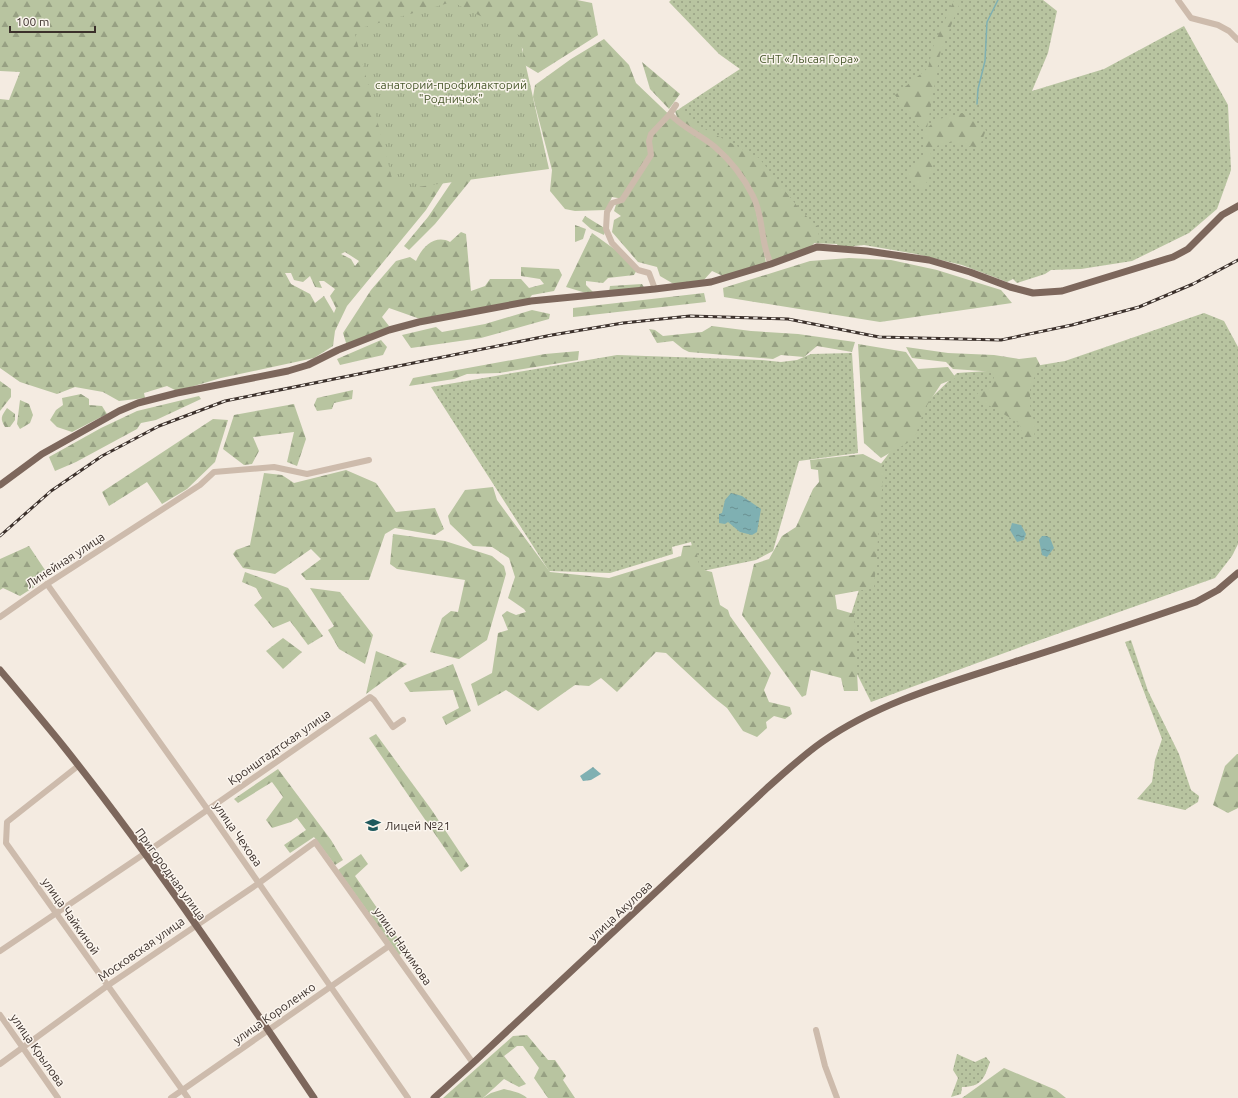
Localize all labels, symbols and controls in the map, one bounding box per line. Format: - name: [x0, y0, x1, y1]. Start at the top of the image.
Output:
- scale bar: [10, 8, 95, 34]
- text: 100 m: [16, 15, 49, 28]
- park label: СНТ «Лысая Гора»: [759, 52, 859, 65]
- park label: санаторий-профилакторий "Родничок": [375, 78, 527, 105]
- street label: Линейная улица: [23, 530, 107, 590]
- street label: Кронштадтская улица: [225, 707, 333, 787]
- street label: улица Чехова: [211, 799, 265, 869]
- school or university icon: Лицей №21: [364, 816, 382, 834]
- place label: Лицей №21: [385, 819, 451, 832]
- street label: Пригородная улица: [133, 825, 209, 923]
- street label: улица Чайкиной: [40, 875, 102, 957]
- street label: улица Акулова: [586, 878, 654, 944]
- street label: улица Нахимова: [371, 905, 435, 987]
- street label: Московская улица: [95, 914, 187, 984]
- street label: улица Короленко: [230, 980, 318, 1046]
- street label: улица Крылова: [8, 1011, 68, 1089]

